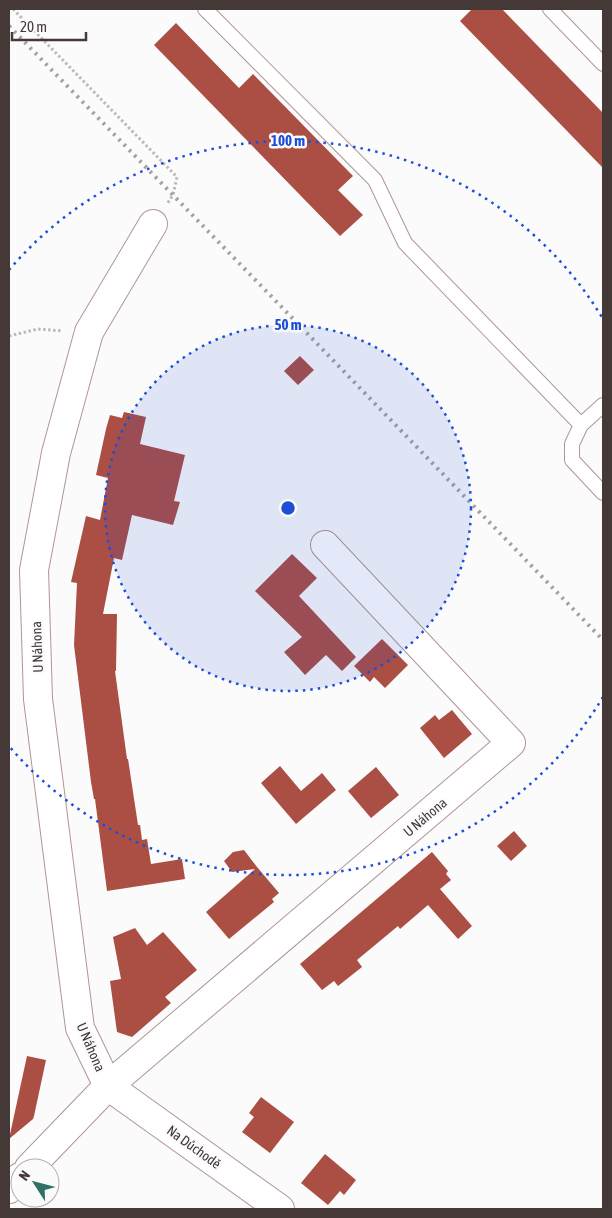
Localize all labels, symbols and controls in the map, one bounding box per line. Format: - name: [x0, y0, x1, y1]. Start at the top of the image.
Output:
- scale bar: [12, 10, 86, 42]
- text: 20 m: [20, 18, 47, 35]
- text: 100 m: [271, 132, 305, 149]
- text: 50 m: [275, 316, 302, 333]
- centre of rings: [279, 499, 297, 517]
- street label: U Náhona: [28, 621, 46, 673]
- street label: U Náhona: [400, 794, 450, 840]
- street label: U Náhona: [74, 1020, 108, 1074]
- street label: Na Důchodě: [164, 1122, 224, 1172]
- north arrow: [10, 1158, 60, 1208]
- text: N: [16, 1167, 33, 1183]

